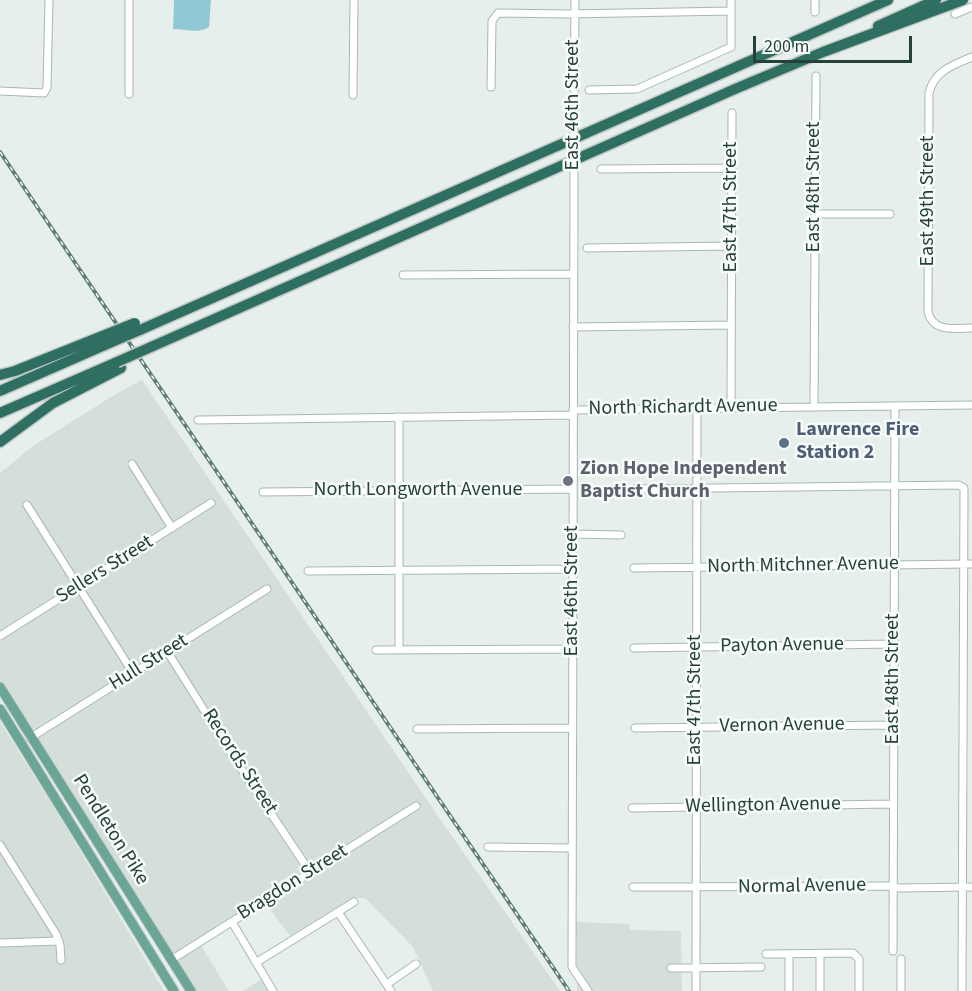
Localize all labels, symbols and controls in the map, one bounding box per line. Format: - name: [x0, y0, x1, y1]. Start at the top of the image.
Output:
- scale bar: [756, 24, 915, 62]
- text: 200 m: [764, 34, 809, 59]
- street label: East 46th Street: [562, 40, 586, 170]
- street label: East 48th Street: [803, 122, 827, 252]
- street label: East 49th Street: [917, 136, 941, 266]
- street label: East 47th Street: [720, 142, 744, 272]
- street label: North Richardt Avenue: [588, 394, 778, 422]
- place label: Lawrence Fire Station 2: [796, 419, 919, 466]
- marker: Lawrence Fire Station 2: [777, 436, 791, 450]
- place label: Zion Hope Independent Baptist Church: [580, 458, 787, 505]
- marker: Zion Hope Independent Baptist Church: [561, 474, 575, 488]
- street label: North Longworth Avenue: [314, 479, 522, 503]
- street label: East 46th Street: [561, 526, 585, 656]
- street label: Sellers Street: [52, 531, 158, 609]
- street label: North Mitchner Avenue: [707, 552, 899, 580]
- street label: East 48th Street: [882, 614, 906, 744]
- street label: Hull Street: [105, 629, 193, 697]
- street label: Payton Avenue: [720, 633, 844, 659]
- street label: East 47th Street: [684, 635, 708, 765]
- street label: Records Street: [196, 705, 282, 819]
- street label: Vernon Avenue: [719, 713, 845, 739]
- street label: Pendleton Pike: [67, 770, 153, 890]
- street label: Wellington Avenue: [685, 793, 841, 819]
- street label: Bragdon Street: [234, 840, 352, 926]
- street label: Normal Avenue: [738, 874, 866, 900]

